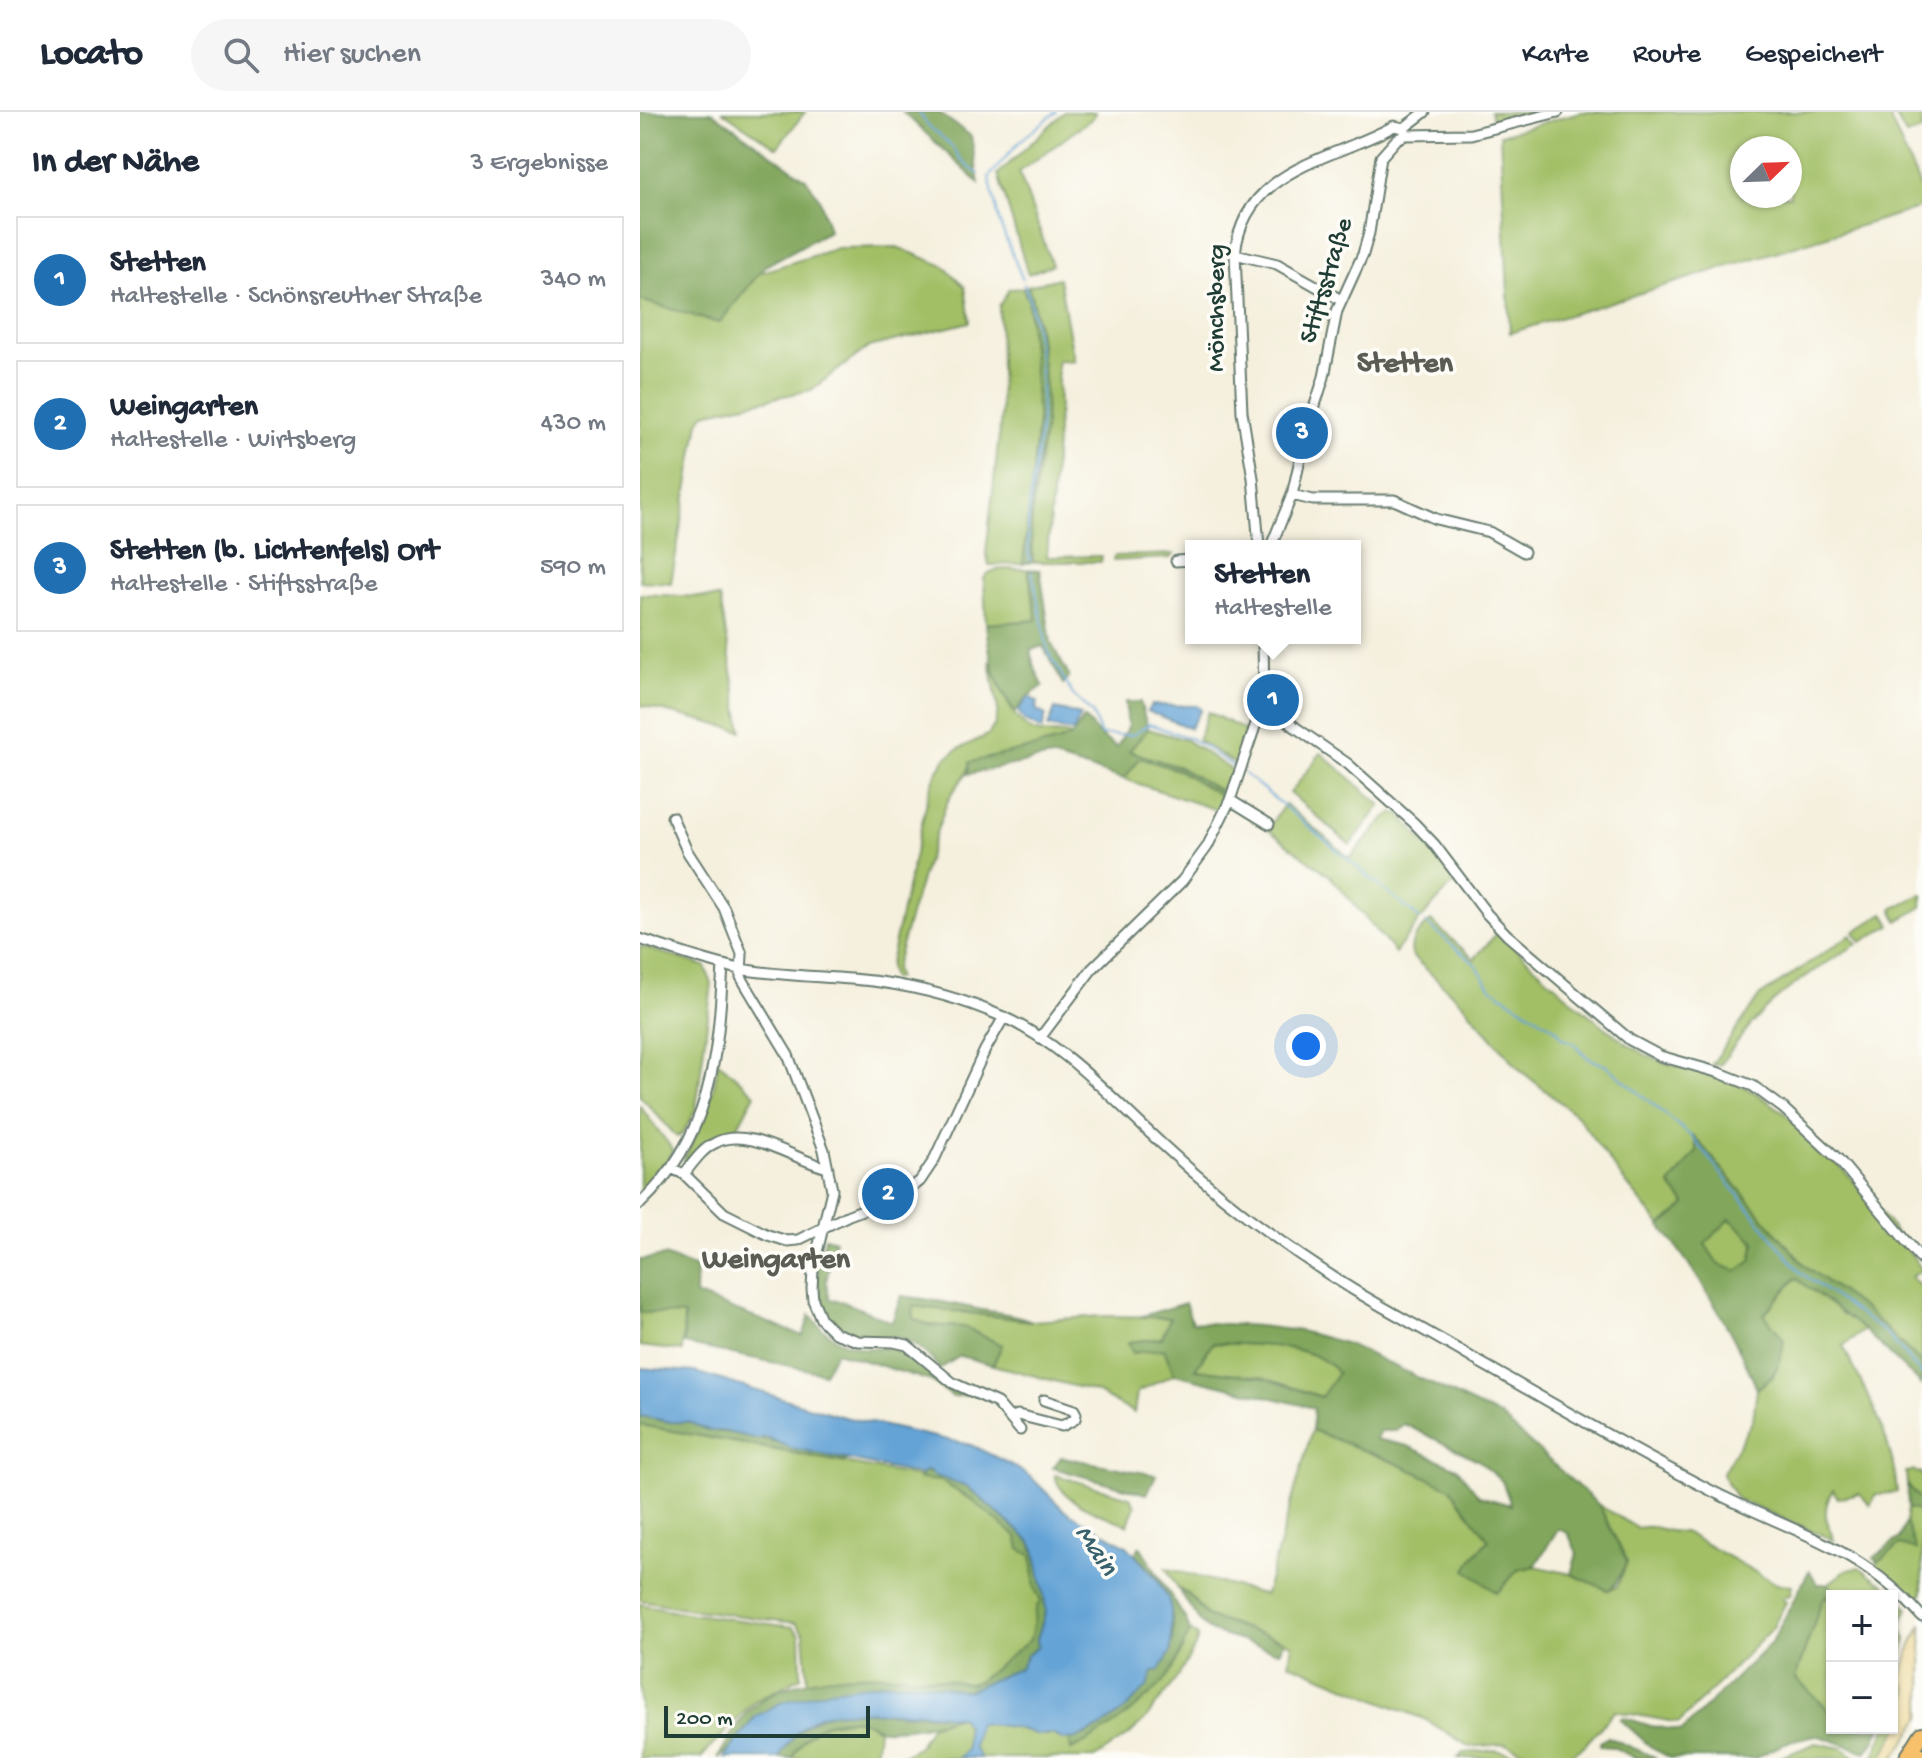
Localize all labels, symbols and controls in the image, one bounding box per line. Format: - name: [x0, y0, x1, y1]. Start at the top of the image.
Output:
- search box: [191, 19, 751, 91]
- text: Locato: [40, 33, 143, 77]
- icon: search: [219, 33, 263, 77]
- text: Hier suchen: [283, 38, 421, 73]
- text: Karte: [1522, 39, 1589, 72]
- text: Route: [1633, 39, 1701, 72]
- text: Gespeichert: [1745, 39, 1882, 72]
- north arrow: [1730, 136, 1802, 208]
- text: In der Nähe: [32, 144, 199, 184]
- text: 3 Ergebnisse: [470, 149, 608, 180]
- street label: Stiftsstraße: [1294, 214, 1362, 347]
- street label: Mönchsberg: [1203, 244, 1234, 372]
- text: Stetten: [110, 247, 206, 282]
- text: 1: [55, 265, 65, 296]
- text: 340 m: [541, 265, 606, 296]
- text: Haltestelle · Schönsreuther Straße: [110, 282, 482, 313]
- district label: Stetten: [1357, 348, 1454, 383]
- text: Weingarten: [110, 391, 258, 426]
- pin: 3: [1276, 403, 1328, 463]
- text: 2: [54, 409, 66, 440]
- text: 430 m: [541, 409, 606, 440]
- text: Haltestelle · Wirtsberg: [110, 426, 356, 457]
- text: Stetten (b. Lichtenfels) Ort: [110, 535, 438, 570]
- popup: [1185, 540, 1361, 644]
- text: 3: [53, 553, 67, 584]
- text: 590 m: [540, 553, 606, 584]
- text: Stetten: [1214, 559, 1310, 594]
- text: Haltestelle · Stiftsstraße: [110, 570, 378, 601]
- text: Haltestelle: [1214, 594, 1332, 625]
- pin: 1: [1247, 670, 1299, 730]
- your location: [1286, 1026, 1326, 1066]
- pin: 2: [862, 1164, 914, 1224]
- district label: Weingarten: [701, 1244, 851, 1279]
- water label: Main: [1066, 1519, 1124, 1583]
- map controls: [1826, 1590, 1898, 1734]
- button: +: [1826, 1590, 1898, 1662]
- button: −: [1826, 1662, 1898, 1734]
- scale bar: [664, 1702, 870, 1738]
- text: 200 m: [676, 1707, 733, 1733]

